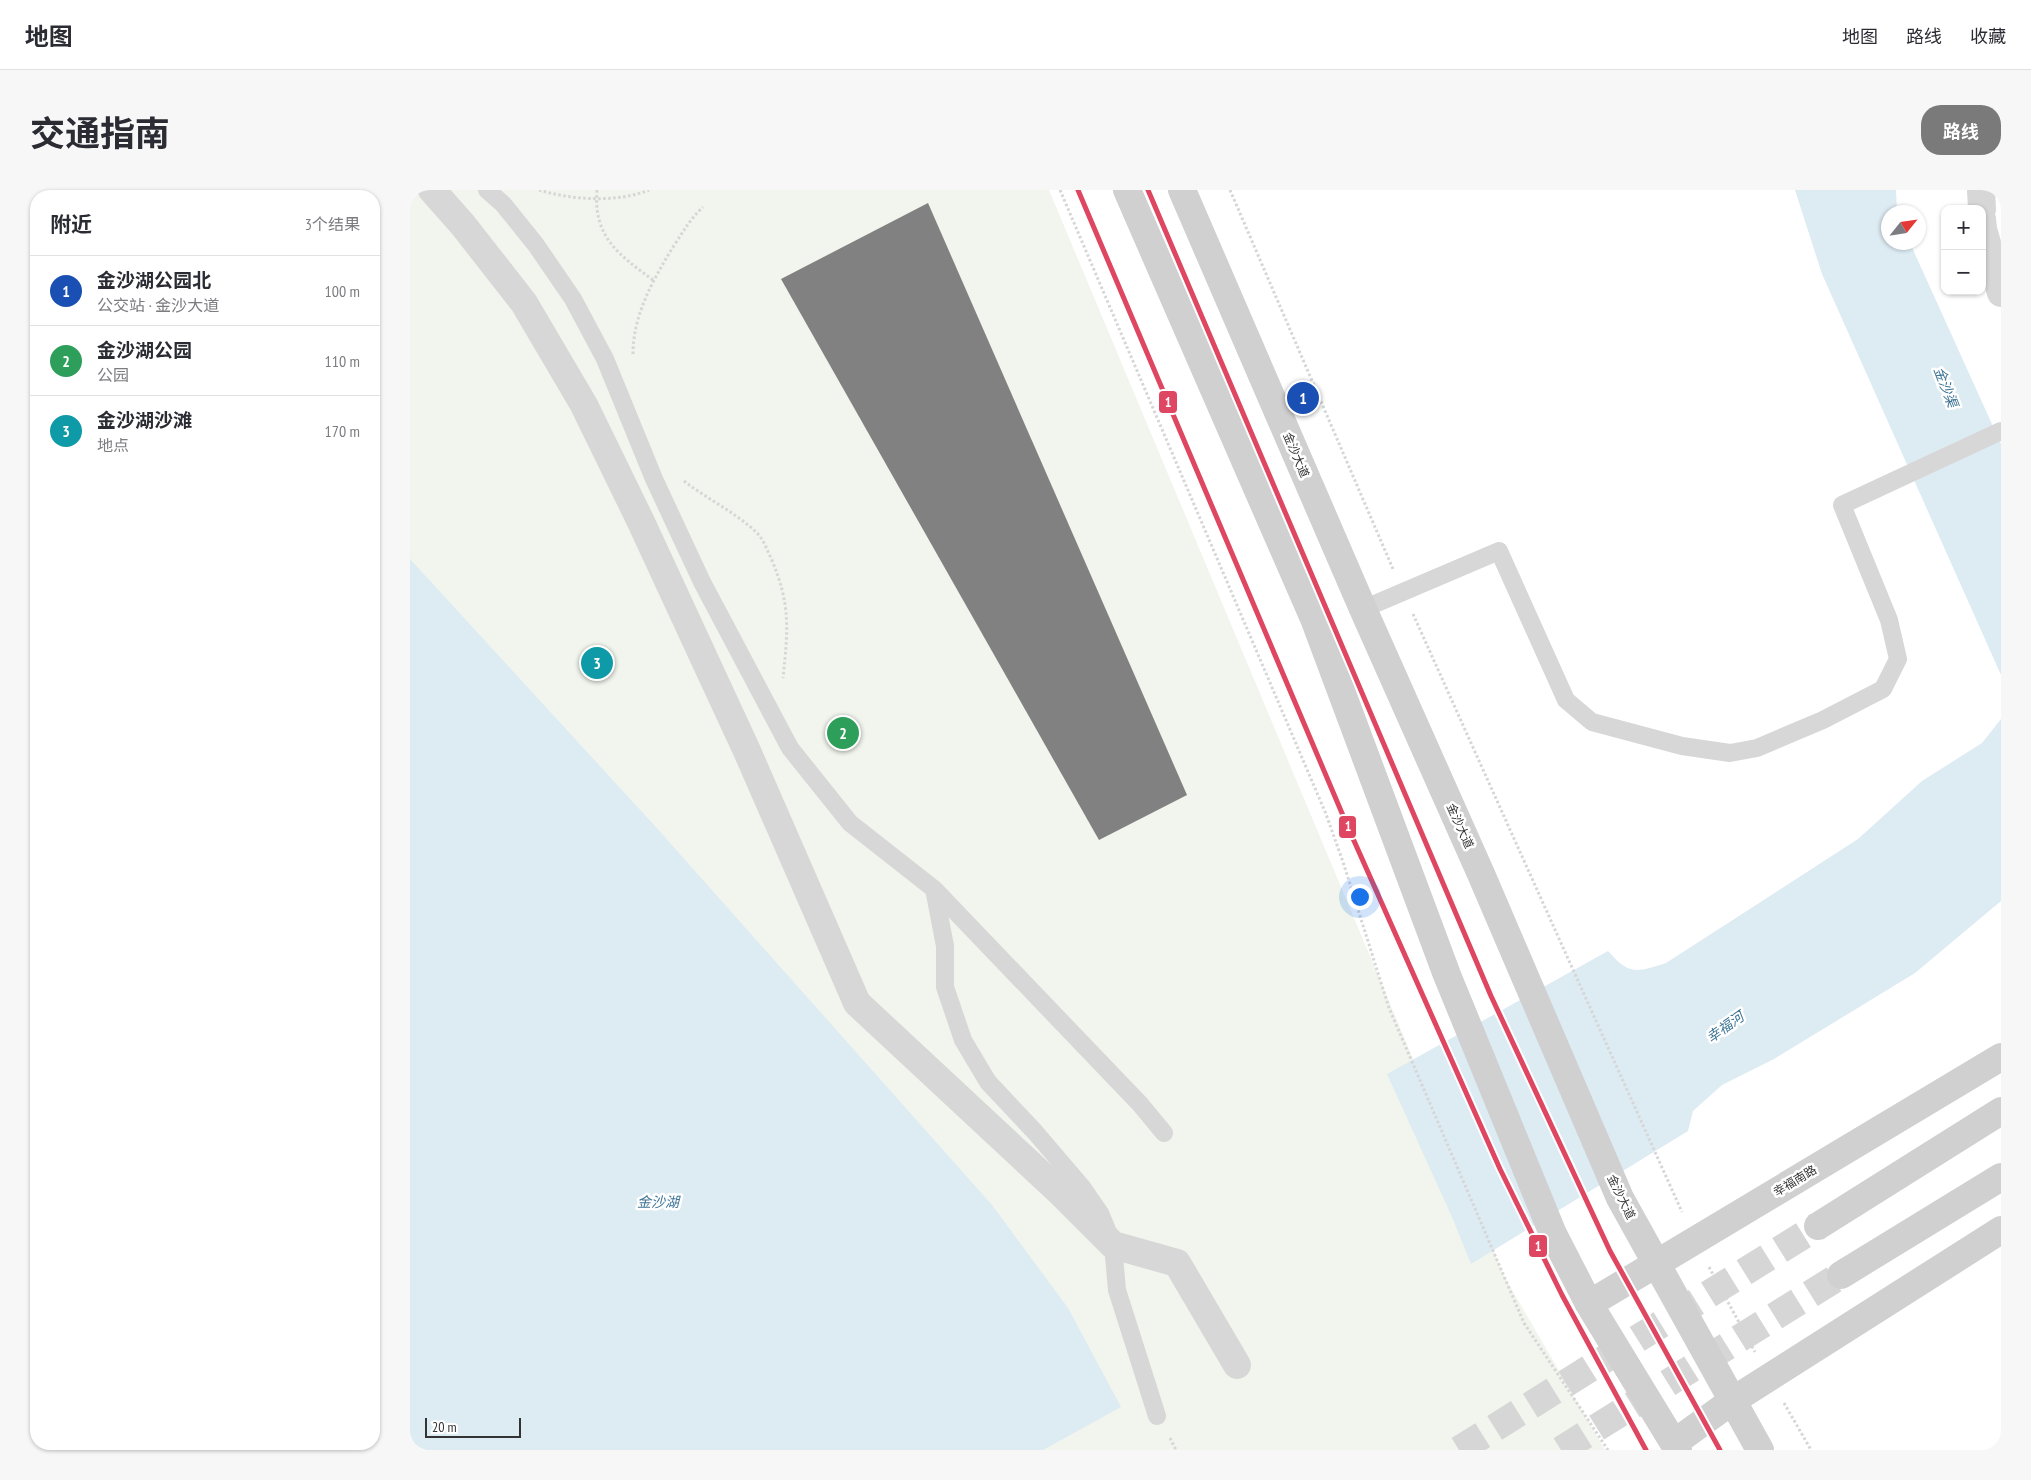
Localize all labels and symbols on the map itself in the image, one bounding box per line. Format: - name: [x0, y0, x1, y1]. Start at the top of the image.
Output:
- north arrow: [1881, 205, 1926, 250]
- water label: 金沙渠: [1930, 364, 1963, 412]
- pin: 1: [1287, 379, 1319, 417]
- line badge: 1: [1158, 390, 1178, 414]
- text: 1: [1165, 393, 1171, 411]
- street label: 金沙大道: [1280, 430, 1313, 480]
- pin: 3: [581, 644, 613, 682]
- pin: 2: [827, 714, 859, 752]
- street label: 金沙大道: [1444, 801, 1477, 851]
- line badge: 1: [1338, 815, 1357, 839]
- text: 1: [1345, 817, 1351, 835]
- your location: [1347, 884, 1373, 910]
- water label: 幸福河: [1703, 1006, 1750, 1046]
- street label: 幸福南路: [1770, 1162, 1819, 1199]
- street label: 金沙大道: [1604, 1172, 1639, 1222]
- water label: 金沙湖: [637, 1193, 681, 1211]
- line badge: 1: [1528, 1234, 1548, 1258]
- text: 1: [1535, 1237, 1541, 1255]
- scale bar: [425, 1415, 521, 1438]

